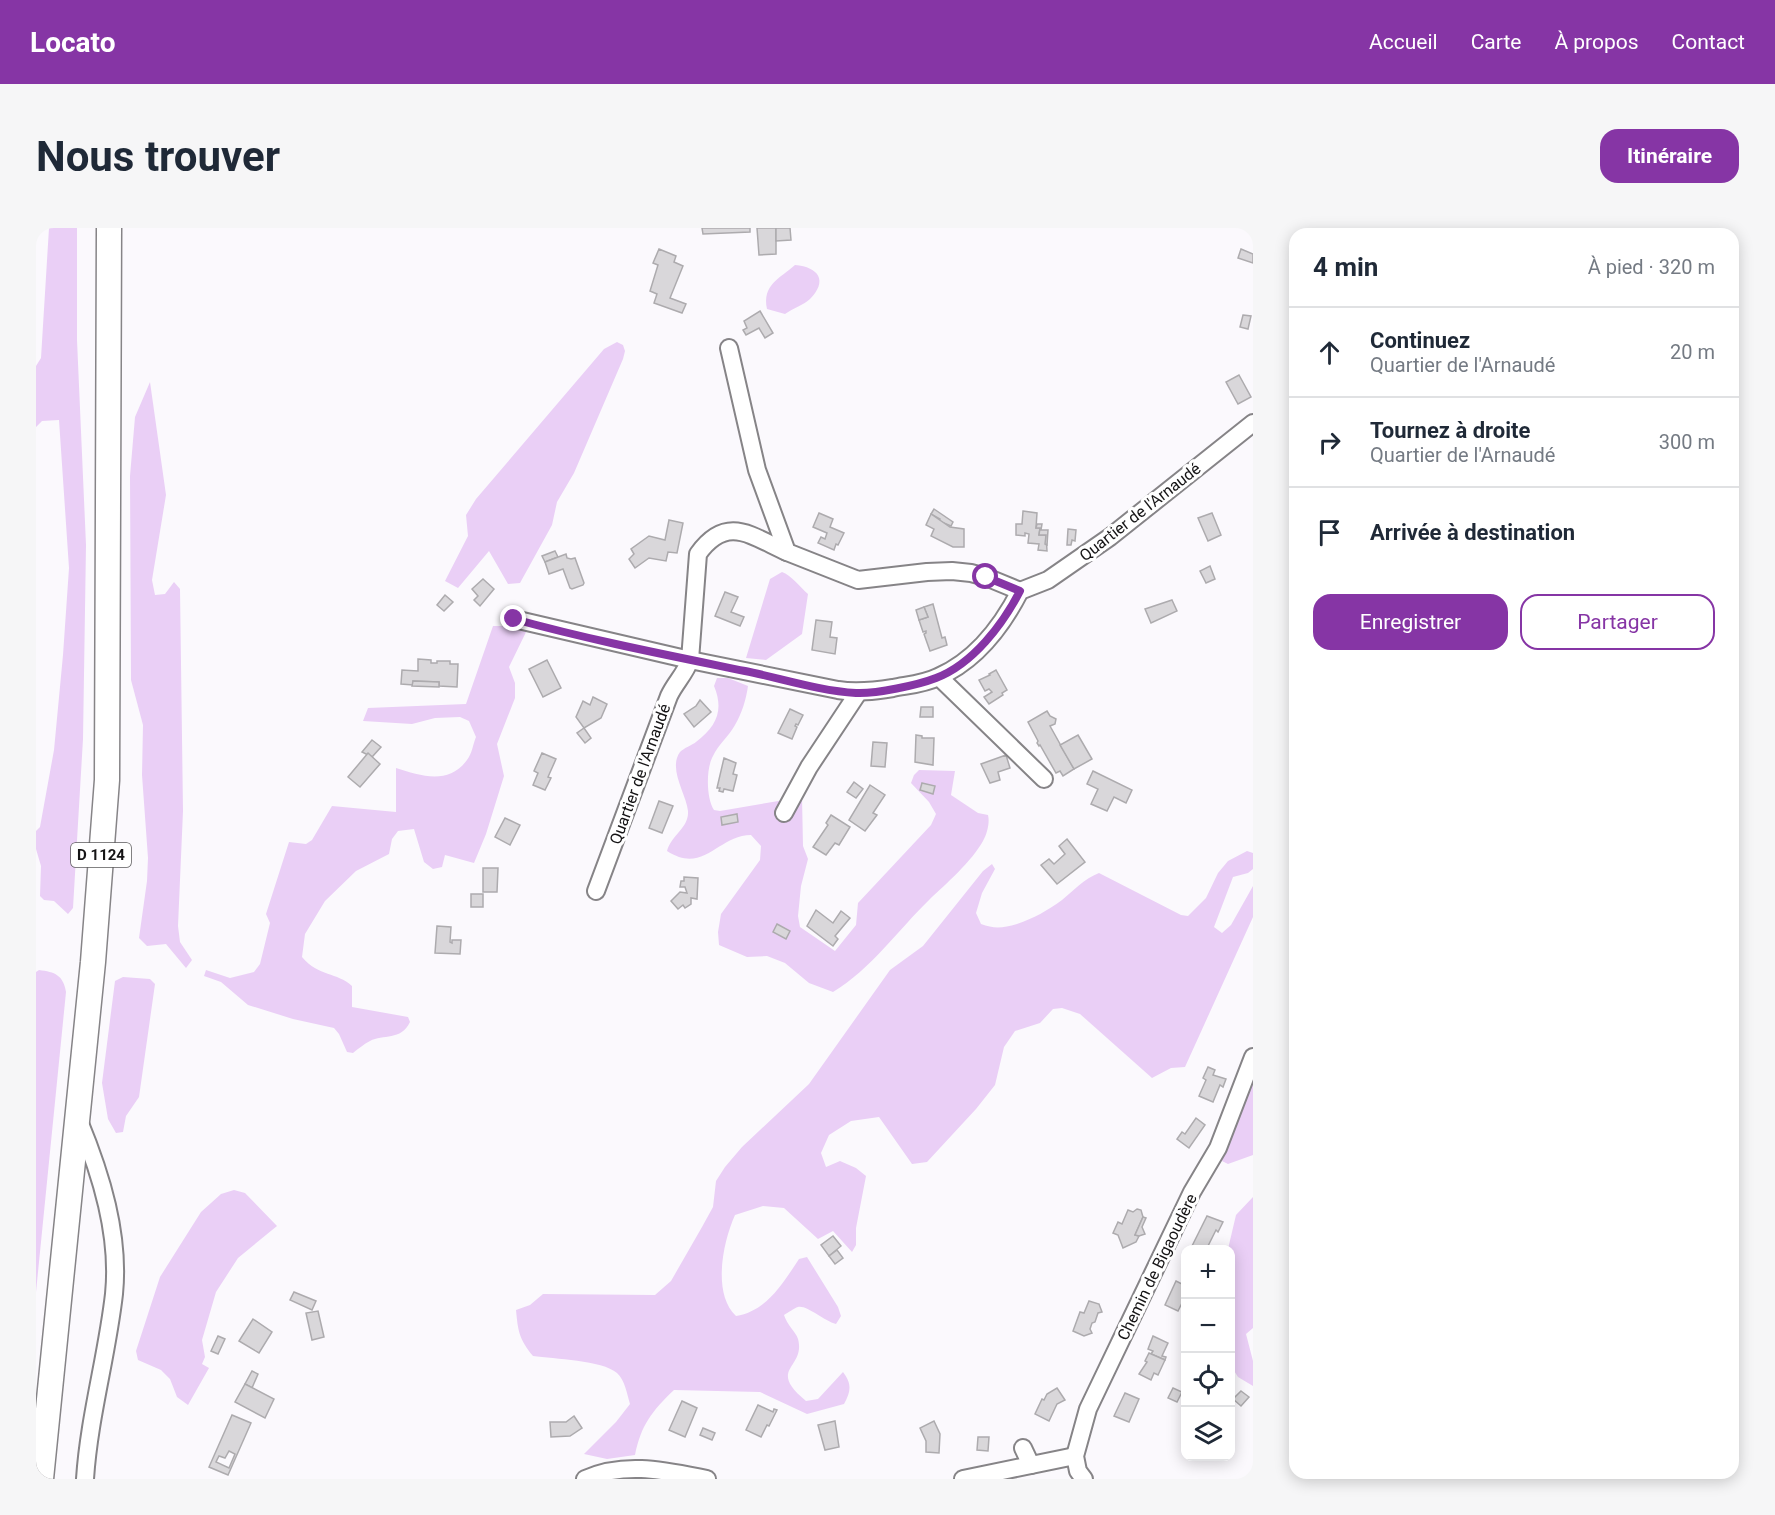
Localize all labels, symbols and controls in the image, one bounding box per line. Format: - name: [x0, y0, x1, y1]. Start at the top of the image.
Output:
- text: Locato: [30, 26, 115, 59]
- text: Accueil: [1369, 30, 1438, 54]
- text: Carte: [1471, 30, 1521, 54]
- text: À propos: [1554, 30, 1639, 54]
- text: Contact: [1672, 30, 1745, 54]
- button: Itinéraire: [1600, 129, 1739, 183]
- text: Nous trouver: [36, 132, 280, 181]
- text: 4 min: [1313, 252, 1378, 282]
- text: À pied · 320 m: [1588, 255, 1715, 279]
- text: Continuez: [1370, 328, 1470, 353]
- icon: ahead: [1313, 336, 1346, 369]
- text: 20 m: [1670, 340, 1715, 364]
- text: Quartier de l'Arnaudé: [1370, 353, 1555, 377]
- text: Tournez à droite: [1370, 418, 1530, 443]
- icon: right: [1313, 426, 1346, 459]
- text: 300 m: [1659, 430, 1715, 454]
- text: Quartier de l'Arnaudé: [1370, 443, 1555, 467]
- street label: Quartier de l'Arnaudé: [1076, 459, 1204, 565]
- icon: arrive: [1313, 516, 1346, 549]
- text: Arrivée à destination: [1370, 520, 1575, 545]
- route start: [972, 563, 998, 589]
- button: Enregistrer: [1313, 594, 1508, 650]
- button: Partager: [1520, 594, 1715, 650]
- route end: [500, 605, 526, 631]
- street label: Quartier de l'Arnaudé: [606, 701, 674, 847]
- road number: D 1124: [71, 843, 131, 867]
- street label: Chemin de Bigaoudère: [1113, 1191, 1201, 1343]
- map controls: [1181, 1245, 1235, 1461]
- button: +: [1181, 1245, 1235, 1299]
- button: −: [1181, 1299, 1235, 1353]
- button: locate: [1181, 1353, 1235, 1407]
- button: layers: [1181, 1407, 1235, 1461]

